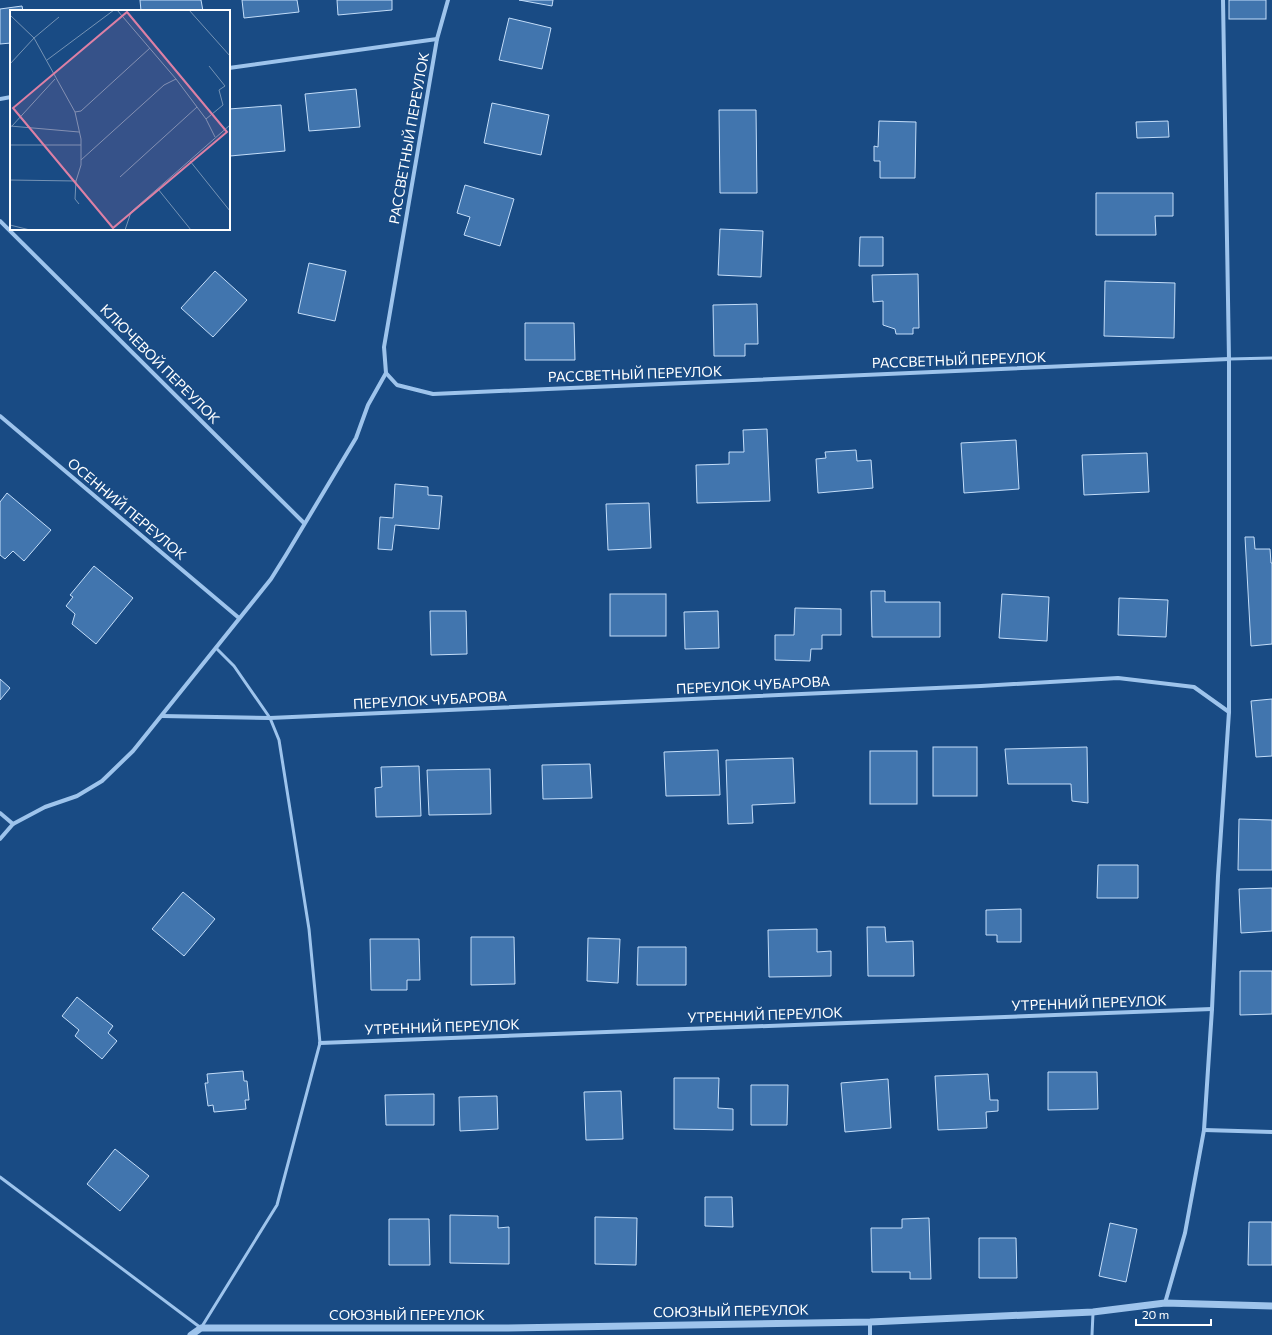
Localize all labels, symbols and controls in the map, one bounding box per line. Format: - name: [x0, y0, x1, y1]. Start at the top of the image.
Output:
- inset map: [10, 10, 230, 230]
- street label: РАССВЕТНЫЙ ПЕРЕУЛОК: [385, 51, 432, 225]
- street label: КЛЮЧЕВОЙ ПЕРЕУЛОК: [97, 300, 224, 427]
- street label: РАССВЕТНЫЙ ПЕРЕУЛОК: [872, 348, 1046, 371]
- street label: РАССВЕТНЫЙ ПЕРЕУЛОК: [548, 362, 722, 385]
- street label: ОСЕННИЙ ПЕРЕУЛОК: [65, 454, 190, 563]
- street label: ПЕРЕУЛОК ЧУБАРОВА: [676, 672, 831, 697]
- street label: ПЕРЕУЛОК ЧУБАРОВА: [353, 687, 508, 712]
- street label: УТРЕННИЙ ПЕРЕУЛОК: [1011, 991, 1167, 1014]
- street label: УТРЕННИЙ ПЕРЕУЛОК: [687, 1003, 843, 1026]
- street label: УТРЕННИЙ ПЕРЕУЛОК: [364, 1015, 520, 1038]
- street label: СОЮЗНЫЙ ПЕРЕУЛОК: [653, 1301, 809, 1320]
- scale bar: [1136, 1301, 1211, 1327]
- street label: СОЮЗНЫЙ ПЕРЕУЛОК: [329, 1306, 485, 1323]
- text: 20 m: [1142, 1307, 1169, 1321]

